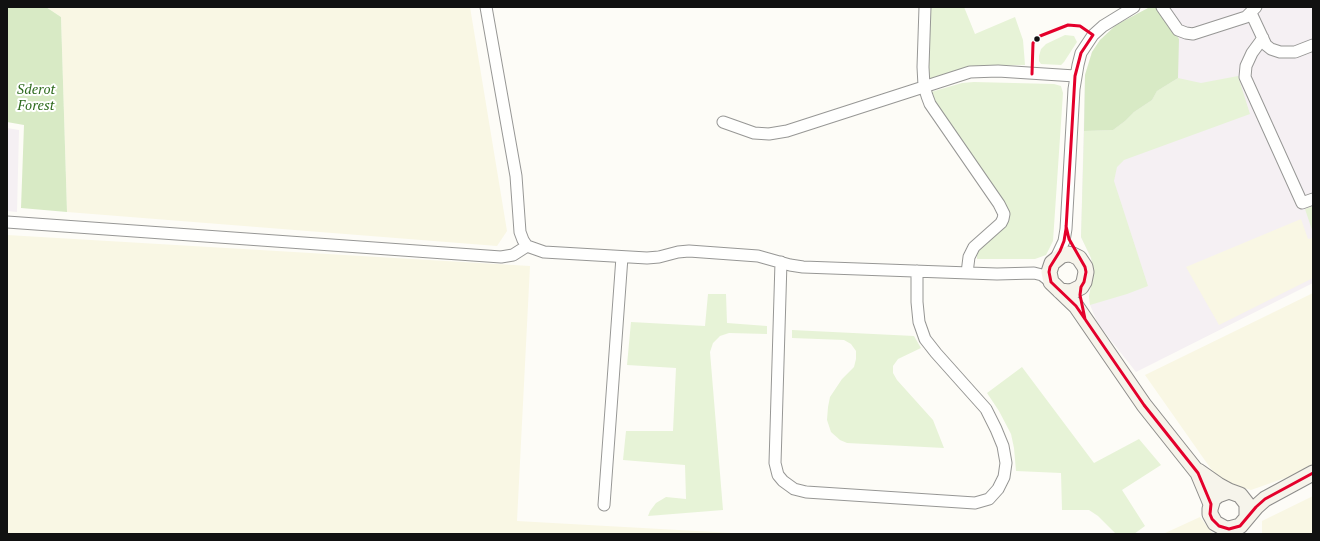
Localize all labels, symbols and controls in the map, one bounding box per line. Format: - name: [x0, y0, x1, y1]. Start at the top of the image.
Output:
- unlabelled marker: [1032, 34, 1042, 44]
- park label: Sderot Forest: [17, 82, 55, 114]

